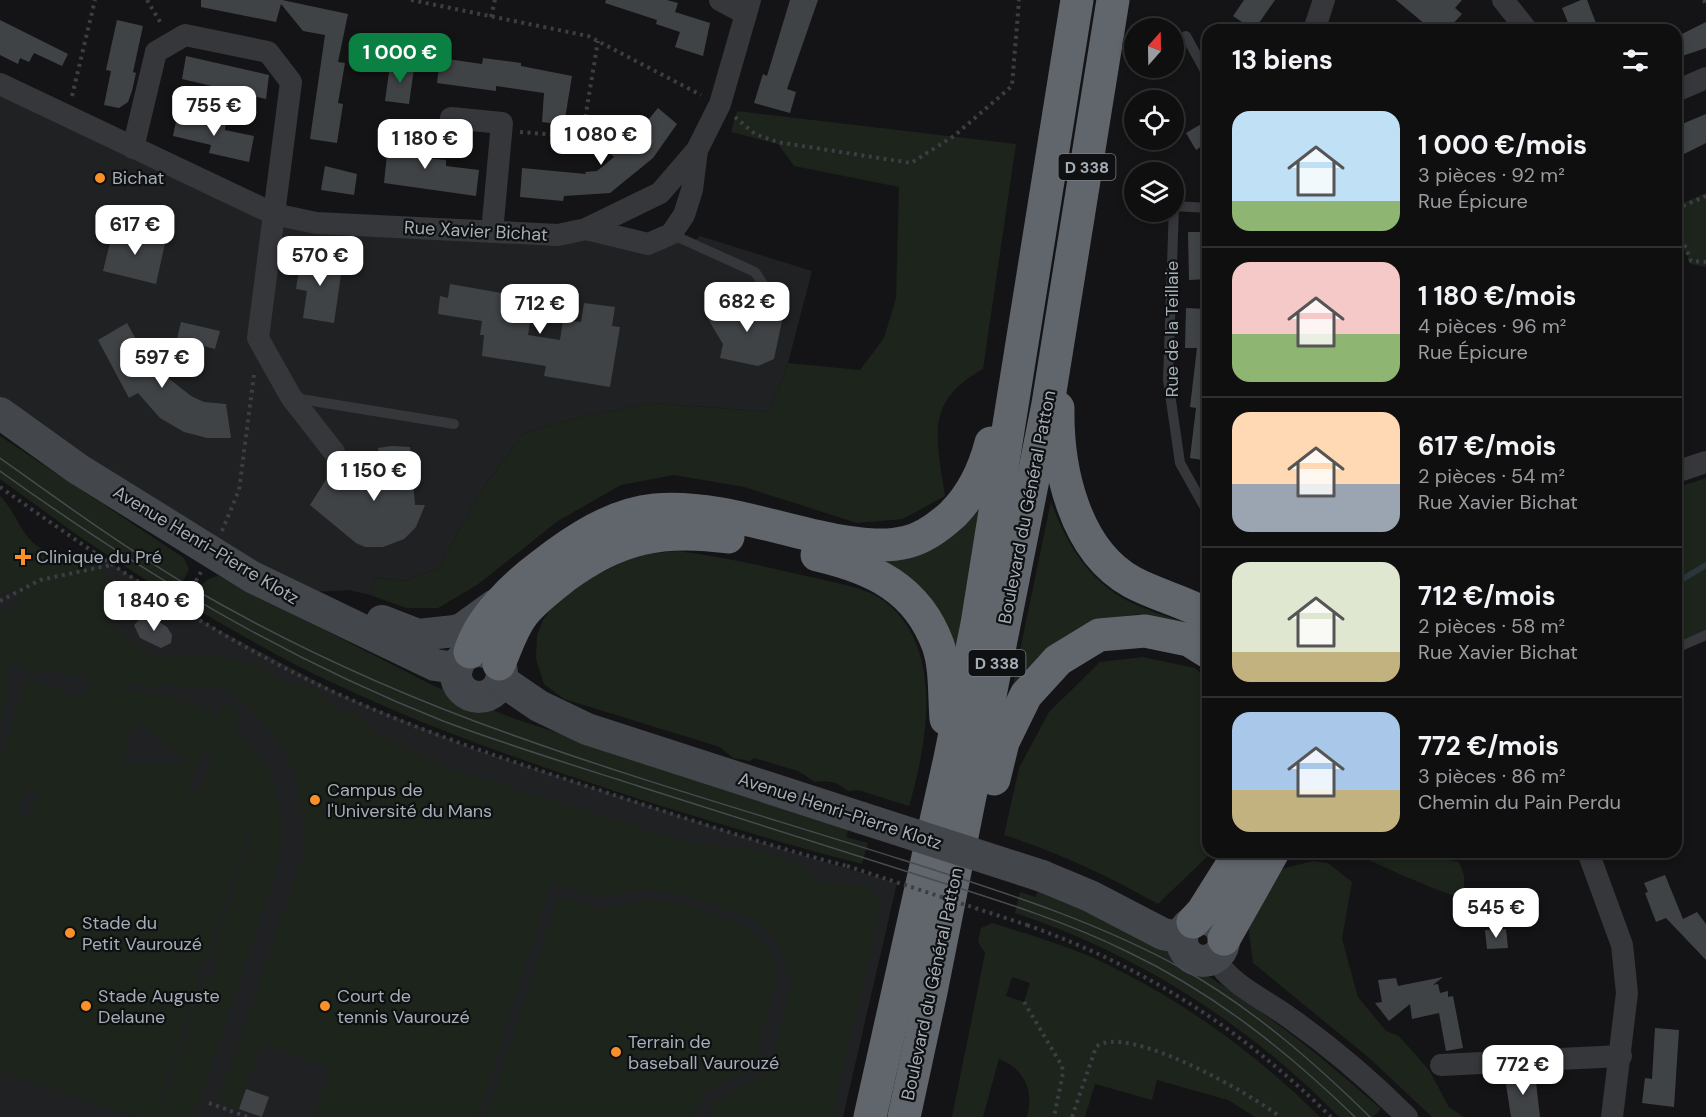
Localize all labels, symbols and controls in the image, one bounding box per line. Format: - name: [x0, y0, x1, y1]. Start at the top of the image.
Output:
- north arrow: [1124, 18, 1184, 78]
- map controls: [1124, 18, 1184, 222]
- pin: 1 000 €: [345, 33, 455, 84]
- text: 1 000 €: [363, 39, 437, 65]
- text: 13 biens: [1232, 43, 1333, 77]
- icon: filters: [1619, 44, 1652, 77]
- pin: 755 €: [172, 86, 256, 137]
- button: locate: [1124, 90, 1184, 150]
- text: 755 €: [186, 92, 242, 118]
- pin: 1 080 €: [546, 115, 656, 166]
- pin: 1 180 €: [370, 119, 480, 170]
- text: 1 080 €: [564, 121, 638, 147]
- text: 1 180 €: [392, 125, 458, 151]
- text: 1 000 €/mois: [1418, 128, 1587, 162]
- icon: home: [1280, 135, 1352, 207]
- road number: D 338: [1058, 154, 1116, 180]
- button: layers: [1124, 162, 1184, 222]
- text: 3 pièces · 92 m²: [1418, 162, 1565, 188]
- place label: Bichat: [112, 166, 164, 190]
- marker: Bichat: [93, 171, 107, 185]
- text: Rue Épicure: [1418, 188, 1528, 214]
- pin: 617 €: [93, 205, 177, 256]
- text: 617 €: [109, 211, 161, 237]
- street label: Rue Xavier Bichat: [404, 215, 548, 247]
- pin: 570 €: [278, 236, 362, 287]
- text: 570 €: [291, 242, 349, 268]
- street label: Rue de la Teillaie: [1160, 261, 1184, 397]
- text: 1 180 €/mois: [1418, 279, 1576, 313]
- pin: 682 €: [705, 282, 789, 333]
- pin: 712 €: [498, 284, 582, 335]
- icon: home: [1280, 286, 1352, 358]
- text: 682 €: [718, 288, 776, 314]
- text: 712 €: [515, 290, 565, 316]
- text: 4 pièces · 96 m²: [1418, 313, 1566, 339]
- pin: 597 €: [120, 338, 204, 389]
- text: Rue Épicure: [1418, 339, 1528, 365]
- text: 597 €: [134, 344, 190, 370]
- street label: Boulevard du Général Patton: [993, 388, 1061, 626]
- text: 617 €/mois: [1418, 429, 1556, 463]
- icon: home: [1280, 436, 1352, 508]
- pin: 1 150 €: [319, 451, 429, 502]
- text: 1 150 €: [341, 457, 407, 483]
- text: 2 pièces · 54 m²: [1418, 463, 1565, 489]
- street label: Avenue Henri-Pierre Klotz: [109, 480, 303, 610]
- text: Rue Xavier Bichat: [1418, 489, 1578, 515]
- place label: Clinique du Pré: [36, 545, 162, 569]
- marker: Clinique du Pré: [14, 548, 32, 566]
- text: 712 €/mois: [1418, 579, 1555, 613]
- pin: 1 840 €: [99, 581, 209, 632]
- icon: home: [1280, 586, 1352, 658]
- text: 1 840 €: [118, 587, 190, 613]
- text: 2 pièces · 58 m²: [1418, 613, 1565, 639]
- text: Rue Xavier Bichat: [1418, 639, 1578, 665]
- road number: D 338: [968, 650, 1026, 676]
- text: 772 €/mois: [1418, 729, 1559, 763]
- icon: home: [1280, 736, 1352, 808]
- text: 3 pièces · 86 m²: [1418, 763, 1566, 789]
- street label: Avenue Henri-Pierre Klotz: [735, 767, 945, 855]
- place label: Campus de l'Université du Mans: [327, 778, 492, 823]
- text: Chemin du Pain Perdu: [1418, 789, 1621, 815]
- marker: Campus de l'Université du Mans: [308, 793, 322, 807]
- street label: Boulevard du Général Patton: [896, 865, 968, 1103]
- pin: 545 €: [1454, 888, 1538, 939]
- text: 545 €: [1467, 894, 1525, 920]
- place label: Stade du Petit Vaurouzé: [82, 911, 202, 956]
- marker: Stade du Petit Vaurouzé: [63, 926, 77, 940]
- place label: Stade Auguste Delaune: [98, 984, 220, 1029]
- place label: Court de tennis Vaurouzé: [337, 984, 470, 1029]
- marker: Stade Auguste Delaune: [79, 999, 93, 1013]
- marker: Court de tennis Vaurouzé: [318, 999, 332, 1013]
- place label: Terrain de baseball Vaurouzé: [628, 1030, 779, 1075]
- marker: Terrain de baseball Vaurouzé: [609, 1045, 623, 1059]
- pin: 772 €: [1481, 1045, 1565, 1096]
- text: 772 €: [1496, 1051, 1550, 1077]

